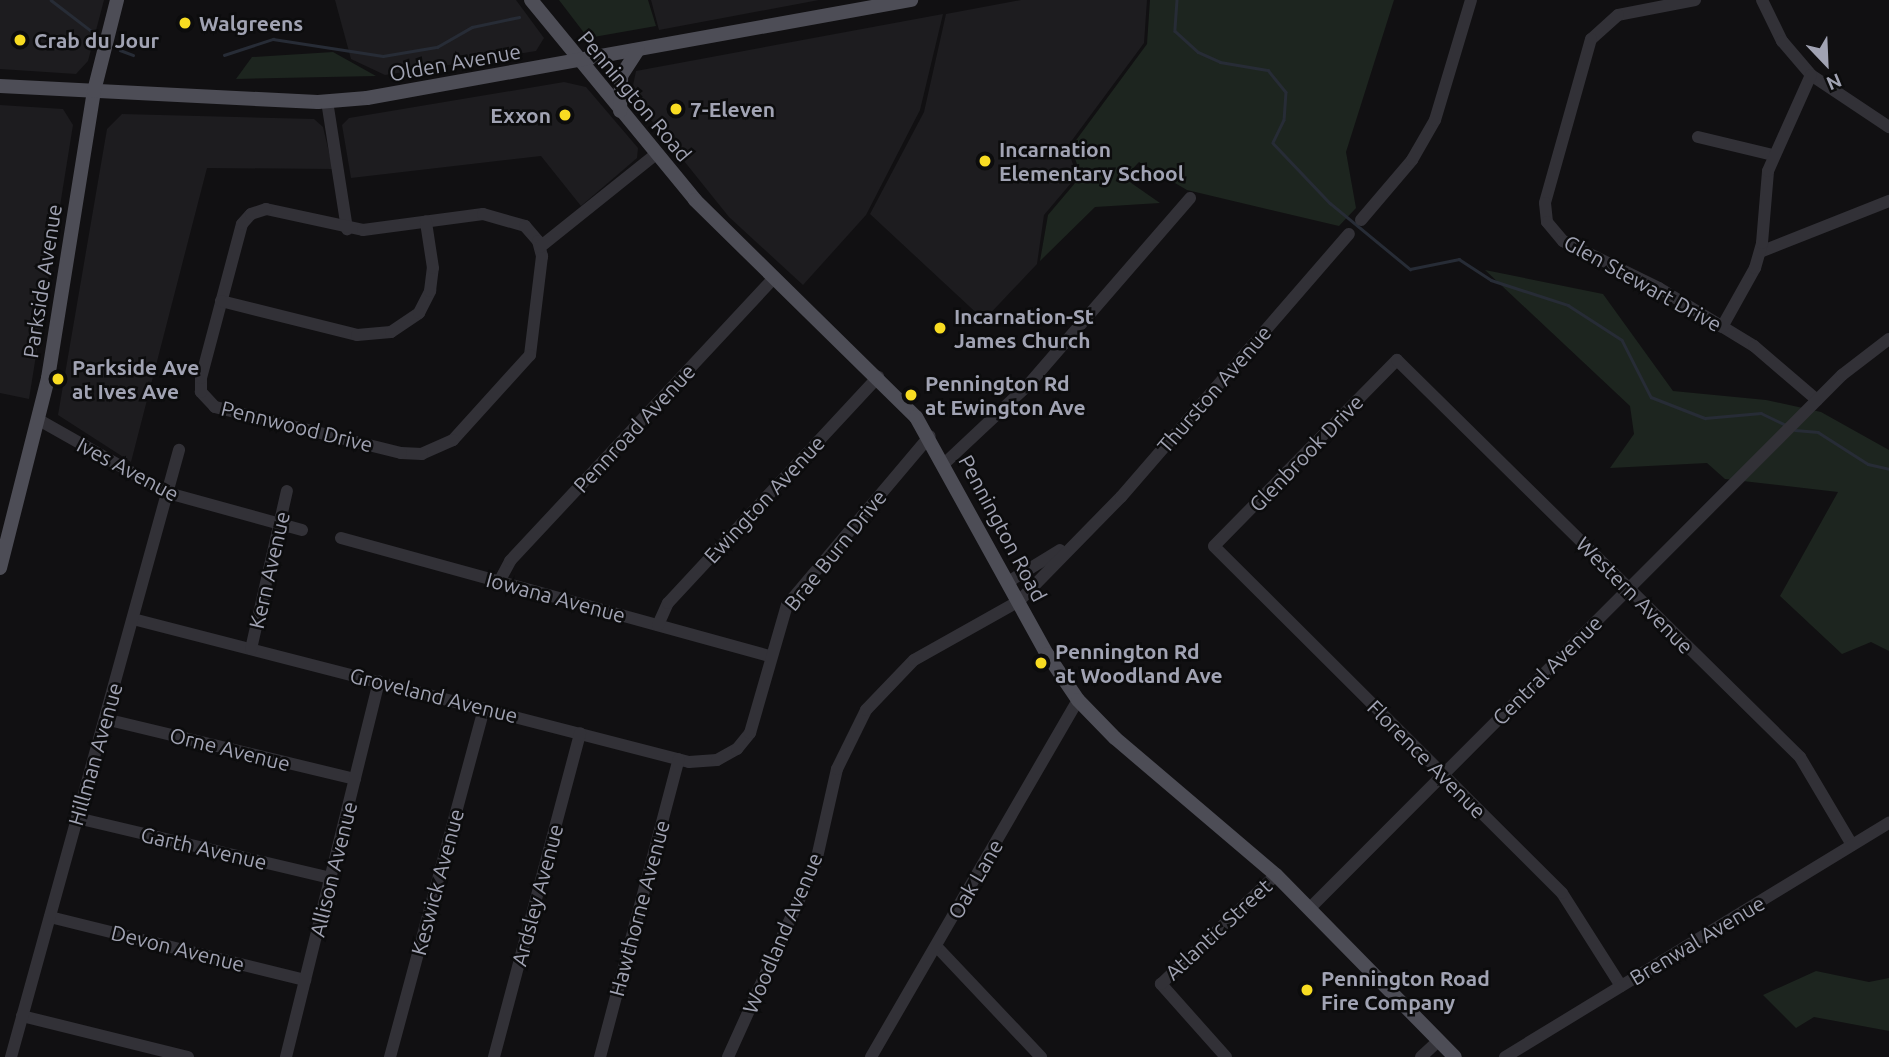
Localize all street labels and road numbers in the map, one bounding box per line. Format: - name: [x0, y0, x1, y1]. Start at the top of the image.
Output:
- street label: Pennington Road: [573, 26, 697, 166]
- street label: Olden Avenue: [387, 38, 523, 86]
- street label: Parkside Avenue: [17, 202, 67, 360]
- street label: Glen Stewart Drive: [1560, 229, 1726, 337]
- street label: Thurston Avenue: [1152, 320, 1276, 458]
- street label: Pennroad Avenue: [568, 358, 700, 498]
- street label: Glenbrook Drive: [1244, 389, 1368, 517]
- street label: Pennwood Drive: [219, 395, 375, 457]
- street label: Ewington Avenue: [699, 430, 829, 568]
- street label: Ives Avenue: [73, 432, 183, 506]
- street label: Pennington Road: [954, 450, 1052, 606]
- street label: Brae Burn Drive: [779, 484, 891, 616]
- street label: Kern Avenue: [243, 509, 295, 631]
- street label: Western Avenue: [1571, 531, 1699, 659]
- street label: Iowana Avenue: [484, 566, 628, 628]
- street label: Central Avenue: [1487, 610, 1607, 730]
- street label: Groveland Avenue: [347, 662, 521, 728]
- street label: Hillman Avenue: [63, 680, 127, 828]
- street label: Florence Avenue: [1363, 695, 1491, 823]
- street label: Orne Avenue: [167, 722, 293, 776]
- street label: Allison Avenue: [304, 799, 362, 939]
- street label: Keswick Avenue: [405, 806, 469, 958]
- street label: Hawthorne Avenue: [603, 817, 675, 999]
- street label: Garth Avenue: [139, 821, 269, 875]
- street label: Ardsley Avenue: [506, 821, 568, 969]
- street label: Oak Lane: [942, 835, 1008, 923]
- street label: Woodland Avenue: [737, 849, 827, 1017]
- street label: Atlantic Street: [1159, 873, 1277, 985]
- street label: Brenwal Avenue: [1625, 890, 1769, 990]
- street label: Devon Avenue: [109, 919, 247, 977]

